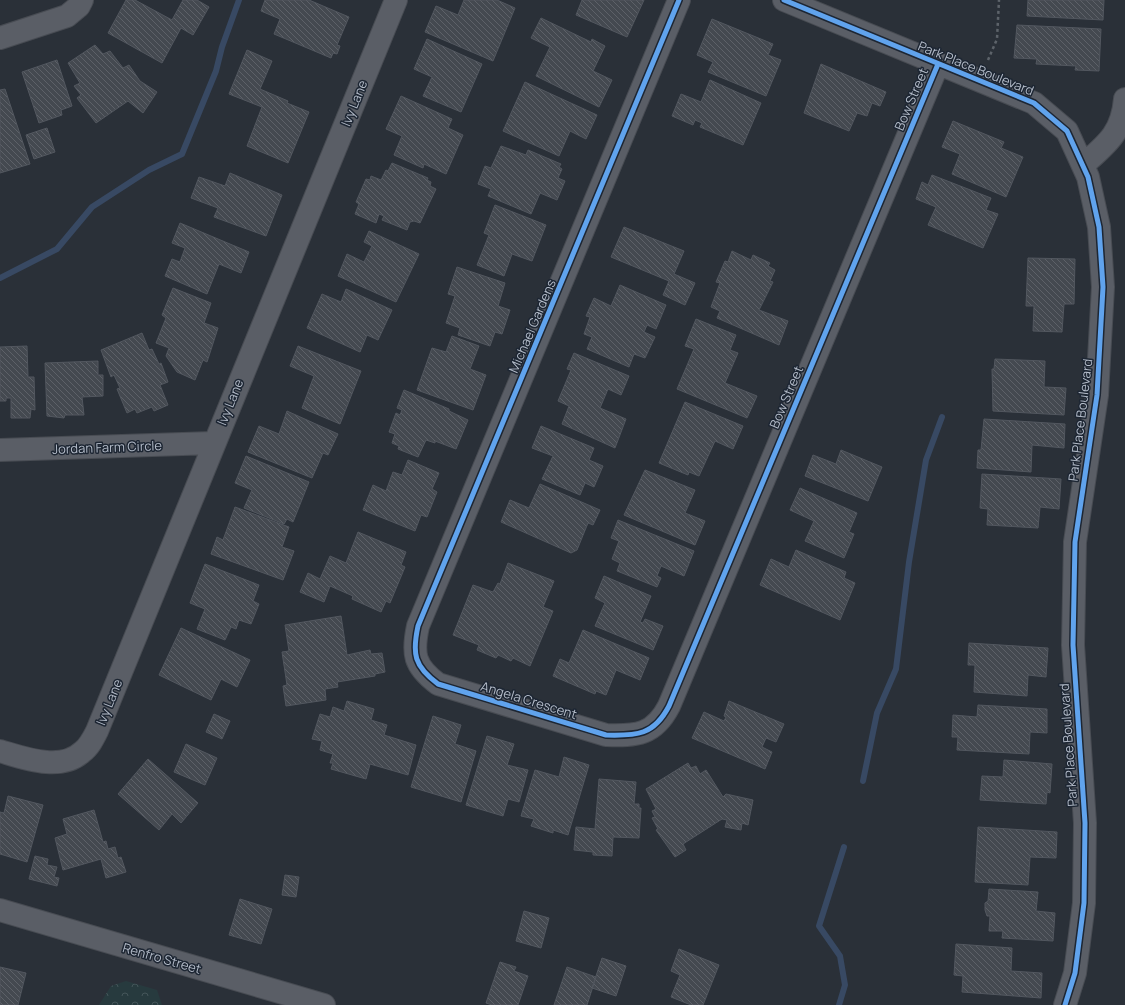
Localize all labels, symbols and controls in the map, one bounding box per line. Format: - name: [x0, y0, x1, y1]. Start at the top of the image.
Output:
- street label: Park Place Boulevard: [915, 37, 1037, 99]
- street label: Bow Street: [890, 65, 932, 133]
- street label: Ivy Lane: [337, 77, 372, 129]
- street label: Michael Gardens: [504, 276, 560, 376]
- street label: Park Place Boulevard: [1064, 358, 1096, 482]
- street label: Bow Street: [765, 363, 807, 431]
- street label: Ivy Lane: [213, 376, 248, 428]
- street label: Jordan Farm Circle: [52, 436, 163, 458]
- street label: Ivy Lane: [92, 676, 127, 728]
- street label: Angela Crescent: [479, 677, 579, 723]
- street label: Park Place Boulevard: [1055, 683, 1081, 807]
- street label: Renfro Street: [121, 938, 203, 978]

